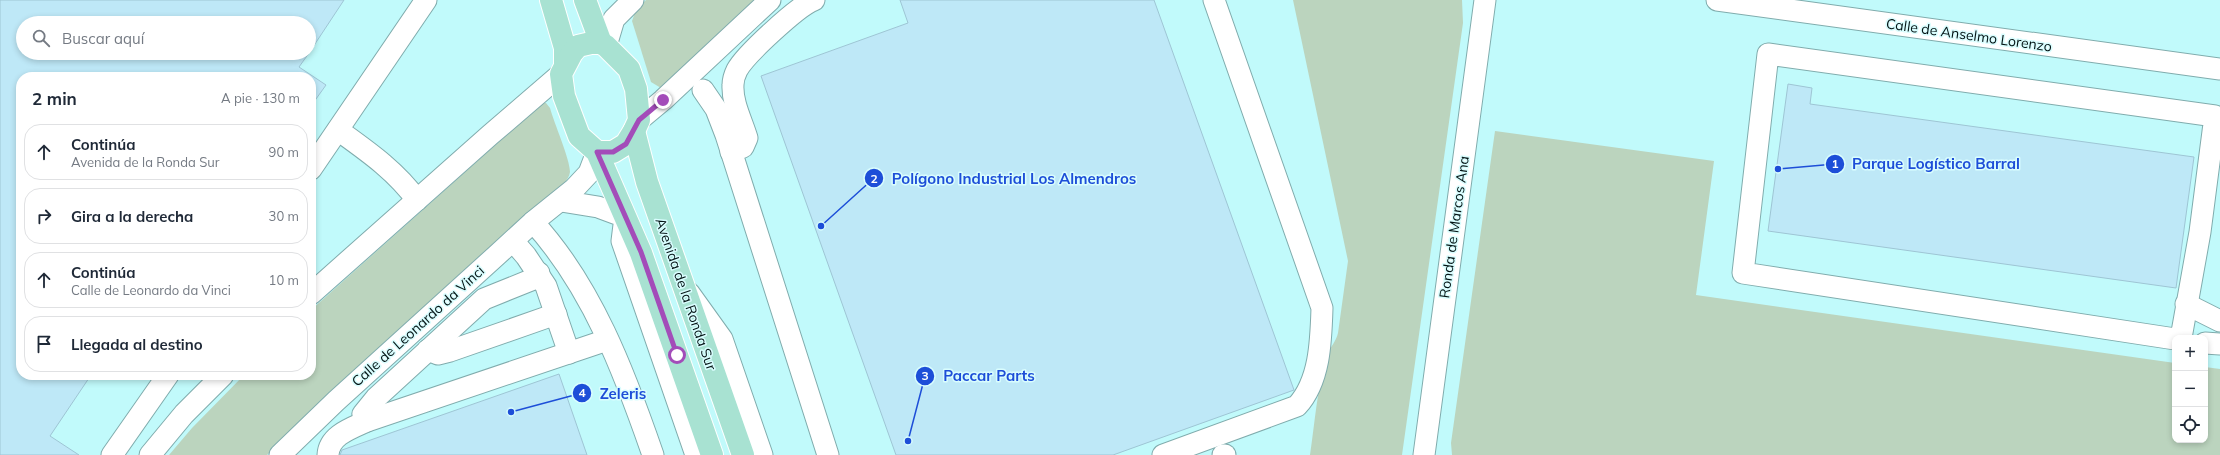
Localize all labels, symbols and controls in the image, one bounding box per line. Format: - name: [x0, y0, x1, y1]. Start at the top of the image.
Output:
- street label: Calle de Anselmo Lorenzo: [1885, 14, 2053, 56]
- search box: [16, 16, 316, 60]
- icon: search: [30, 27, 52, 49]
- text: Buscar aquí: [62, 29, 144, 48]
- text: 2 min: [32, 88, 77, 109]
- text: A pie · 130 m: [221, 90, 300, 106]
- route end: [654, 91, 672, 109]
- text: Continúa: [71, 135, 136, 154]
- icon: ahead: [33, 141, 55, 163]
- text: 90 m: [269, 144, 299, 160]
- callout: Parque Logístico Barral: [1825, 151, 2028, 178]
- text: Avenida de la Ronda Sur: [71, 154, 220, 170]
- text: Parque Logístico Barral: [1852, 154, 2020, 173]
- street label: Ronda de Marcos Ana: [1435, 155, 1473, 299]
- text: 1: [1831, 156, 1839, 171]
- callout: Polígono Industrial Los Almendros: [864, 165, 1145, 192]
- text: Polígono Industrial Los Almendros: [892, 169, 1136, 188]
- text: 2: [870, 171, 878, 186]
- icon: right: [33, 205, 55, 227]
- text: Gira a la derecha: [71, 207, 193, 226]
- text: 30 m: [269, 208, 299, 224]
- street label: Avenida de la Ronda Sur: [651, 215, 721, 373]
- street label: Calle de Leonardo da Vinci: [348, 262, 488, 390]
- text: Continúa: [71, 263, 136, 282]
- icon: ahead: [33, 269, 55, 291]
- text: 10 m: [269, 272, 299, 288]
- text: Calle de Leonardo da Vinci: [71, 282, 231, 298]
- icon: arrive: [33, 333, 55, 355]
- text: Llegada al destino: [71, 335, 203, 354]
- map controls: [2172, 335, 2208, 443]
- button: +: [2172, 335, 2208, 371]
- route start: [668, 346, 686, 364]
- callout: Paccar Parts: [915, 363, 1043, 390]
- text: Paccar Parts: [943, 366, 1035, 385]
- text: 3: [921, 368, 929, 383]
- button: −: [2172, 371, 2208, 407]
- callout: Zeleris: [572, 380, 654, 407]
- text: Zeleris: [600, 384, 646, 403]
- text: 4: [578, 385, 586, 400]
- button: locate: [2172, 407, 2208, 443]

